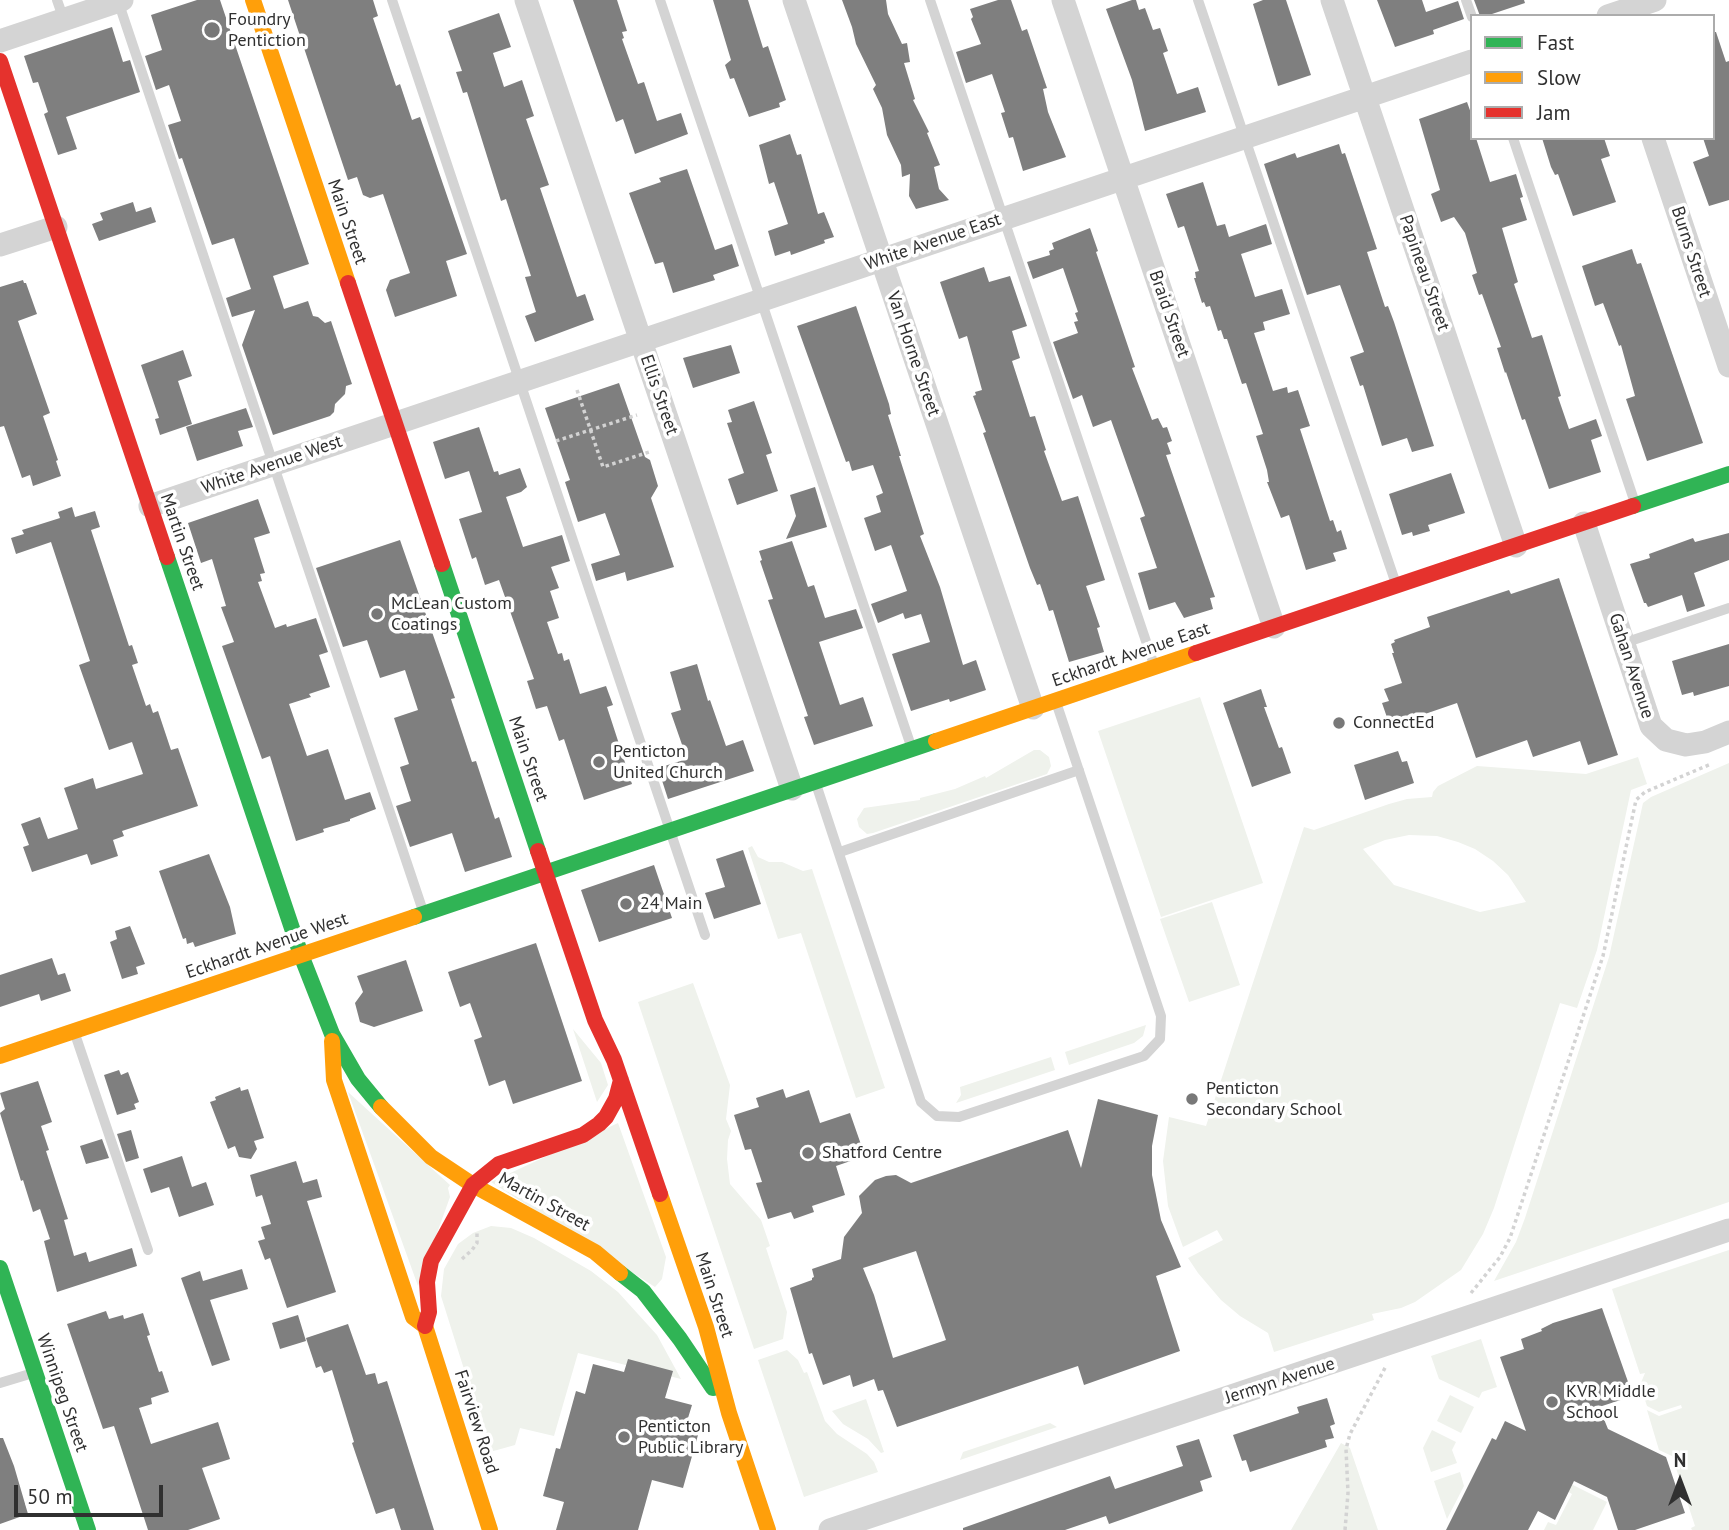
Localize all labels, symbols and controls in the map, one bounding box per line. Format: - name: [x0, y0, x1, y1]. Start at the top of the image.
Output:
- place label: Foundry Pentiction: [228, 9, 306, 52]
- legend: [1470, 14, 1715, 140]
- marker: Foundry Pentiction: [202, 20, 222, 40]
- text: Fast: [1537, 29, 1574, 56]
- text: Slow: [1537, 64, 1581, 91]
- text: Jam: [1537, 99, 1571, 126]
- street label: Main Street: [322, 177, 372, 267]
- street label: Burns Street: [1666, 204, 1716, 300]
- street label: White Avenue East: [862, 209, 1004, 275]
- street label: Papineau Street: [1394, 212, 1454, 334]
- street label: Braid Street: [1144, 268, 1194, 360]
- street label: Van Horne Street: [882, 289, 944, 419]
- street label: Ellis Street: [635, 352, 683, 438]
- street label: White Avenue West: [199, 431, 345, 499]
- street label: Martin Street: [155, 491, 209, 593]
- place label: McLean Custom Coatings: [391, 593, 512, 636]
- marker: McLean Custom Coatings: [369, 606, 385, 622]
- street label: Gahan Avenue: [1604, 611, 1658, 721]
- street label: Eckhardt Avenue East: [1049, 618, 1213, 692]
- place label: ConnectEd: [1353, 712, 1434, 734]
- street label: Main Street: [503, 714, 553, 804]
- marker: ConnectEd: [1331, 715, 1347, 731]
- place label: Penticton United Church: [613, 741, 723, 784]
- marker: Penticton United Church: [591, 754, 607, 770]
- place label: 24 Main: [640, 893, 702, 915]
- marker: 24 Main: [618, 896, 634, 912]
- street label: Eckhardt Avenue West: [183, 908, 351, 984]
- place label: Penticton Secondary School: [1206, 1078, 1342, 1120]
- marker: Penticton Secondary School: [1184, 1091, 1200, 1107]
- place label: Shatford Centre: [822, 1142, 942, 1164]
- marker: Shatford Centre: [800, 1145, 816, 1161]
- street label: Martin Street: [494, 1168, 594, 1236]
- street label: Main Street: [690, 1250, 738, 1340]
- street label: Winnipeg Street: [32, 1331, 92, 1455]
- street label: Jermyn Avenue: [1222, 1353, 1338, 1409]
- street label: Fairview Road: [449, 1367, 503, 1477]
- place label: KVR Middle School: [1566, 1381, 1656, 1424]
- marker: KVR Middle School: [1544, 1394, 1560, 1410]
- place label: Penticton Public Library: [638, 1416, 743, 1458]
- marker: Penticton Public Library: [616, 1429, 632, 1445]
- north arrow: [1645, 1446, 1715, 1516]
- text: N: [1674, 1448, 1686, 1472]
- scale bar: [18, 1470, 166, 1514]
- text: 50 m: [27, 1483, 73, 1510]

